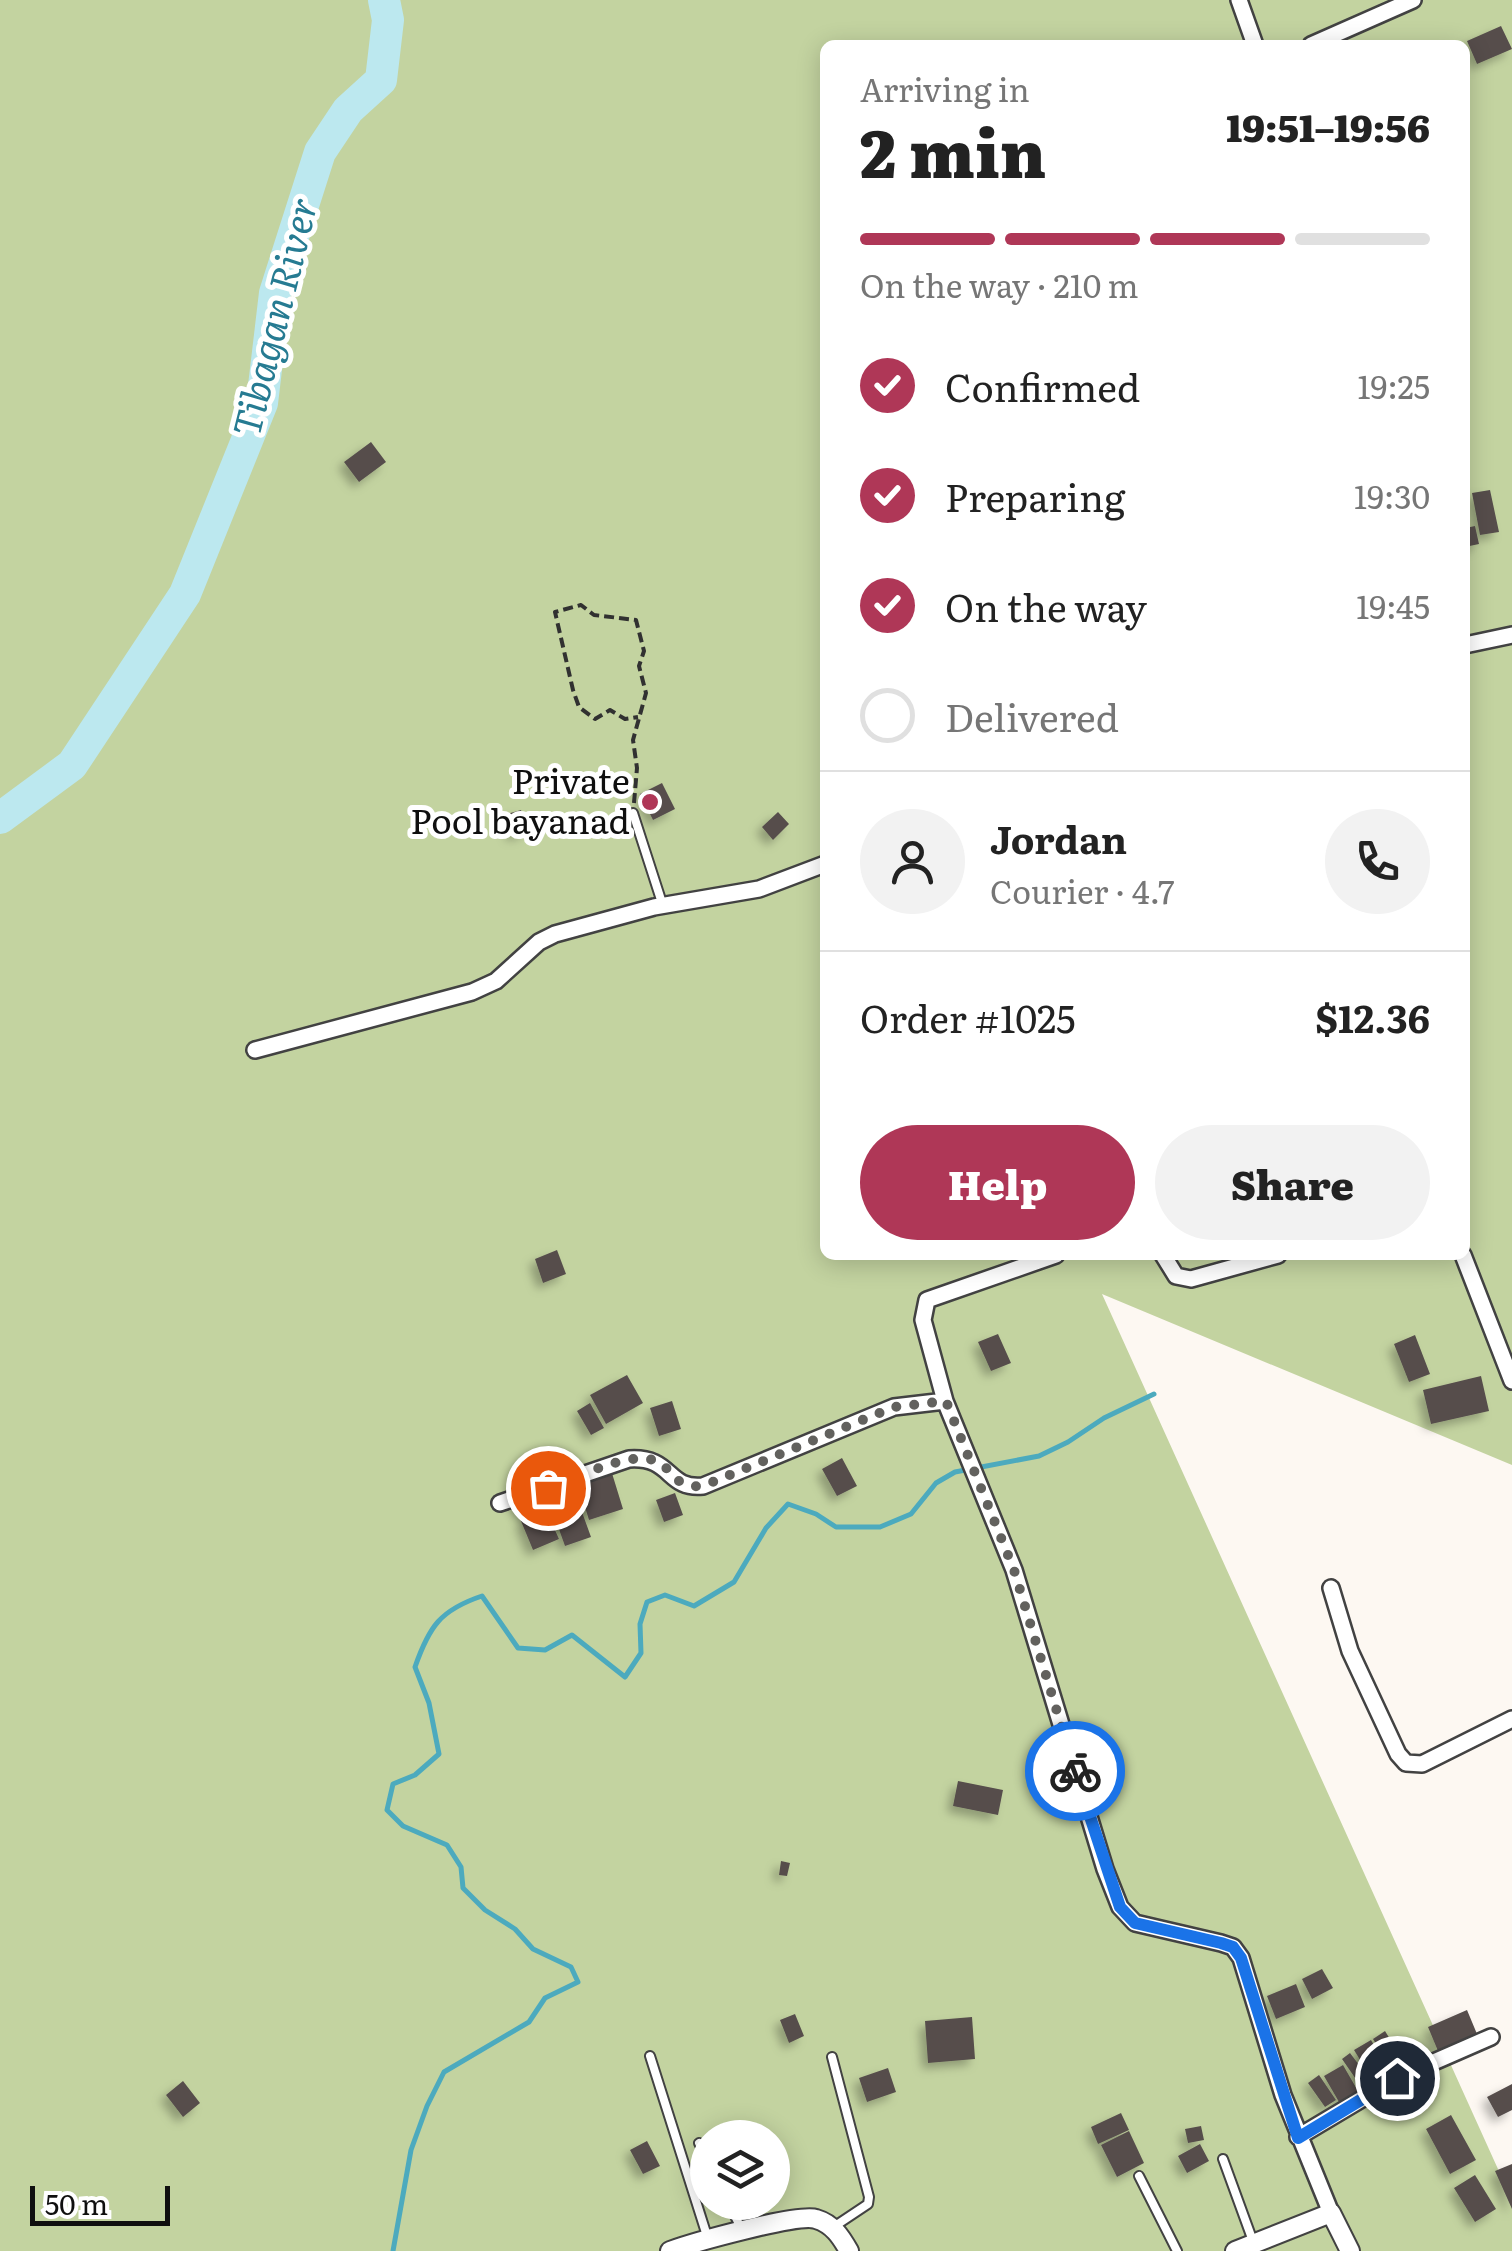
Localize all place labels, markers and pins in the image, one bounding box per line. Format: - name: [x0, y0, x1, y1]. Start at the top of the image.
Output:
- place label: Private Pool bayanad: [410, 753, 630, 845]
- marker: Private Pool bayanad: [639, 791, 661, 813]
- pin: [506, 1446, 591, 1531]
- pin: [1355, 2036, 1440, 2121]

